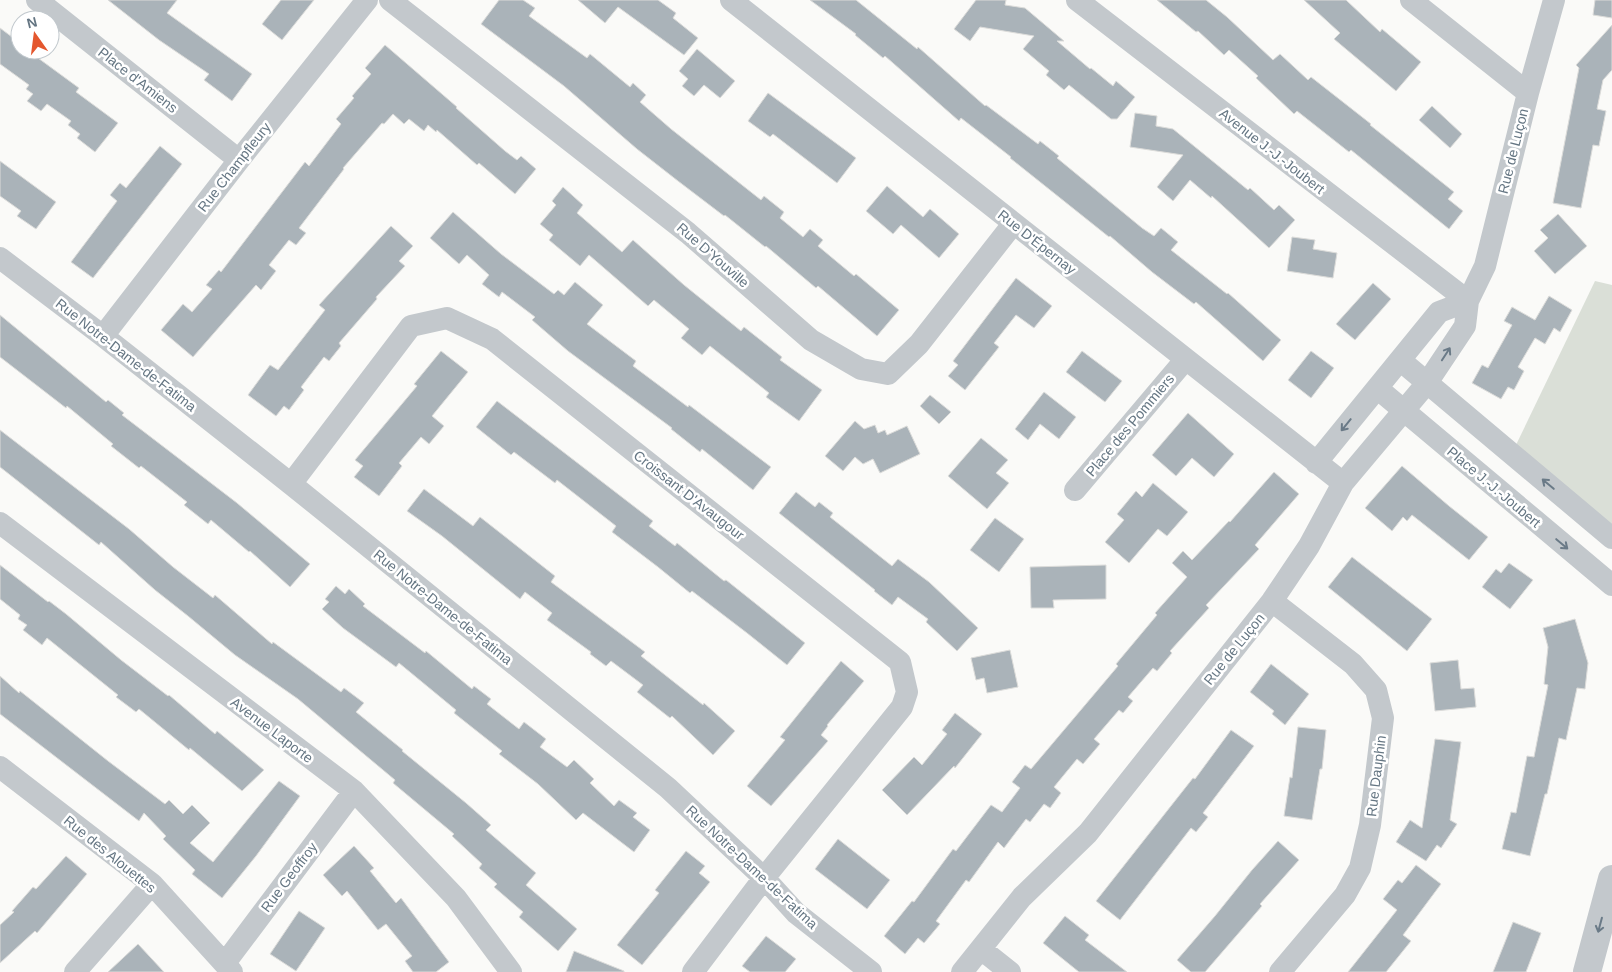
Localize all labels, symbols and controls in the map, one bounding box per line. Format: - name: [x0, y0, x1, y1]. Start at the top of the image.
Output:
- north arrow: [10, 10, 60, 60]
- text: N: [25, 13, 39, 31]
- street label: Place d'Amiens: [95, 44, 181, 116]
- street label: Avenue J.-J.-Joubert: [1216, 105, 1328, 197]
- street label: Rue de Luçon: [1495, 107, 1531, 195]
- street label: Rue Champfleury: [194, 119, 274, 215]
- street label: Rue D'Épernay: [995, 207, 1079, 277]
- street label: Rue D'Youville: [674, 219, 752, 291]
- street label: Rue Notre-Dame-de-Fatima: [53, 295, 199, 415]
- one-way arrow: [1441, 347, 1451, 361]
- street label: Place des Pommiers: [1083, 371, 1177, 479]
- one-way arrow: [1341, 419, 1352, 432]
- street label: Place J.-J.-Joubert: [1444, 443, 1544, 531]
- street label: Croissant D'Avaugour: [631, 447, 748, 543]
- one-way arrow: [1542, 479, 1555, 490]
- one-way arrow: [1556, 538, 1569, 550]
- street label: Rue Notre-Dame-de-Fatima: [371, 546, 516, 668]
- street label: Rue de Luçon: [1200, 610, 1268, 688]
- street label: Avenue Laporte: [228, 694, 316, 766]
- street label: Rue Dauphin: [1363, 734, 1389, 818]
- street label: Rue Notre-Dame-de-Fatima: [683, 802, 821, 932]
- street label: Rue des Alouettes: [61, 812, 159, 896]
- street label: Rue Geoffroy: [258, 839, 320, 915]
- one-way arrow: [1594, 917, 1604, 933]

